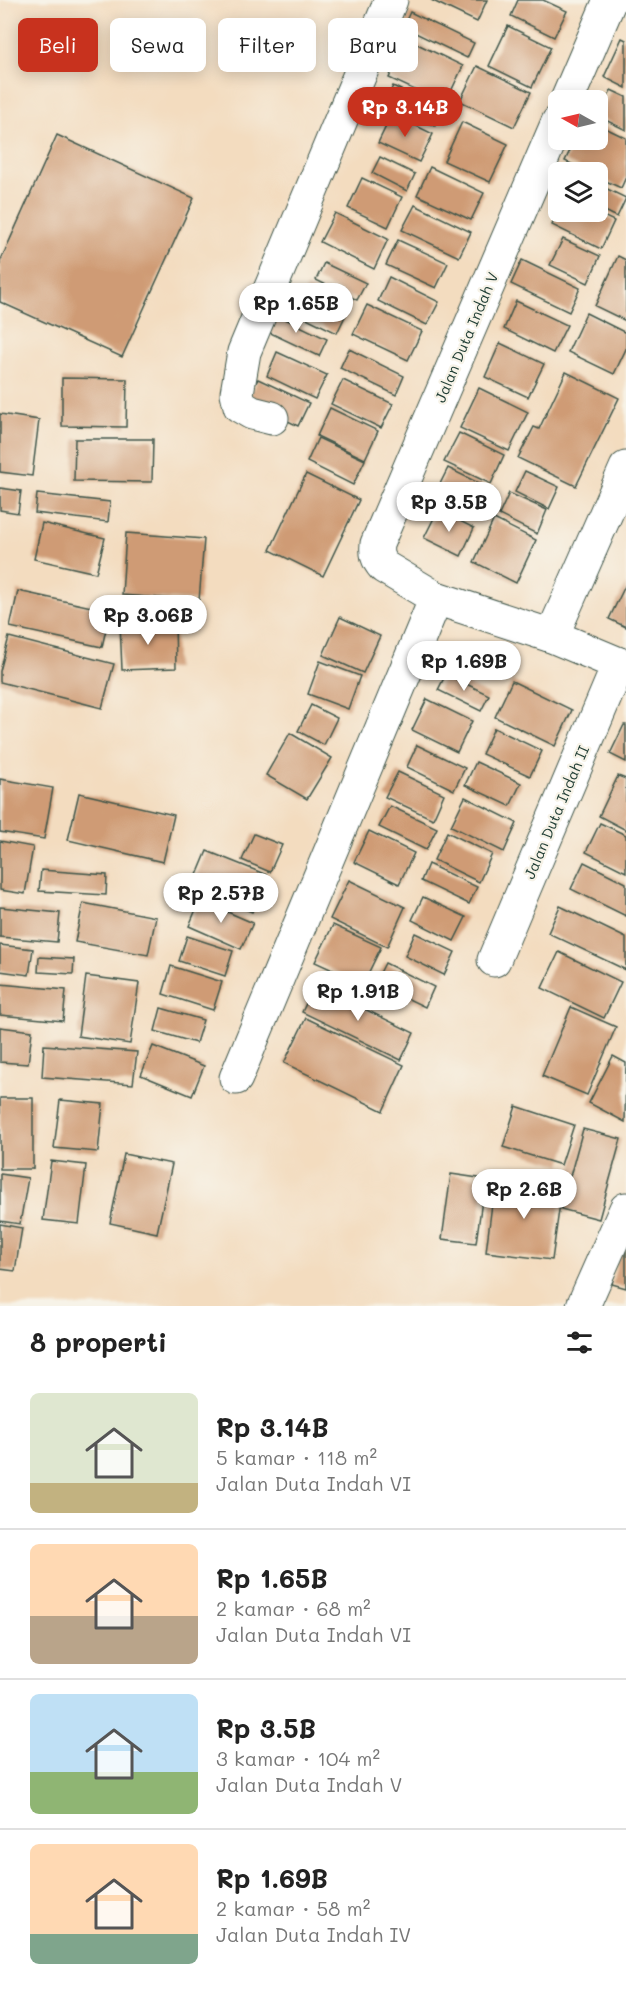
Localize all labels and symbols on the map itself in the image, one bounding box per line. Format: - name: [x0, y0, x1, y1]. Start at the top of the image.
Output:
- pin: Rp 3.14B: [343, 87, 467, 138]
- north arrow: [548, 90, 608, 150]
- street label: Jalan Duta Indah V: [430, 269, 502, 405]
- pin: Rp 1.65B: [234, 283, 358, 334]
- pin: Rp 3.5B: [394, 482, 504, 533]
- pin: Rp 3.06B: [86, 595, 210, 646]
- pin: Rp 1.69B: [402, 641, 526, 692]
- street label: Jalan Duta Indah II: [519, 742, 593, 882]
- pin: Rp 2.57B: [159, 873, 283, 924]
- pin: Rp 1.91B: [296, 971, 420, 1022]
- pin: Rp 2.6B: [469, 1169, 579, 1220]

